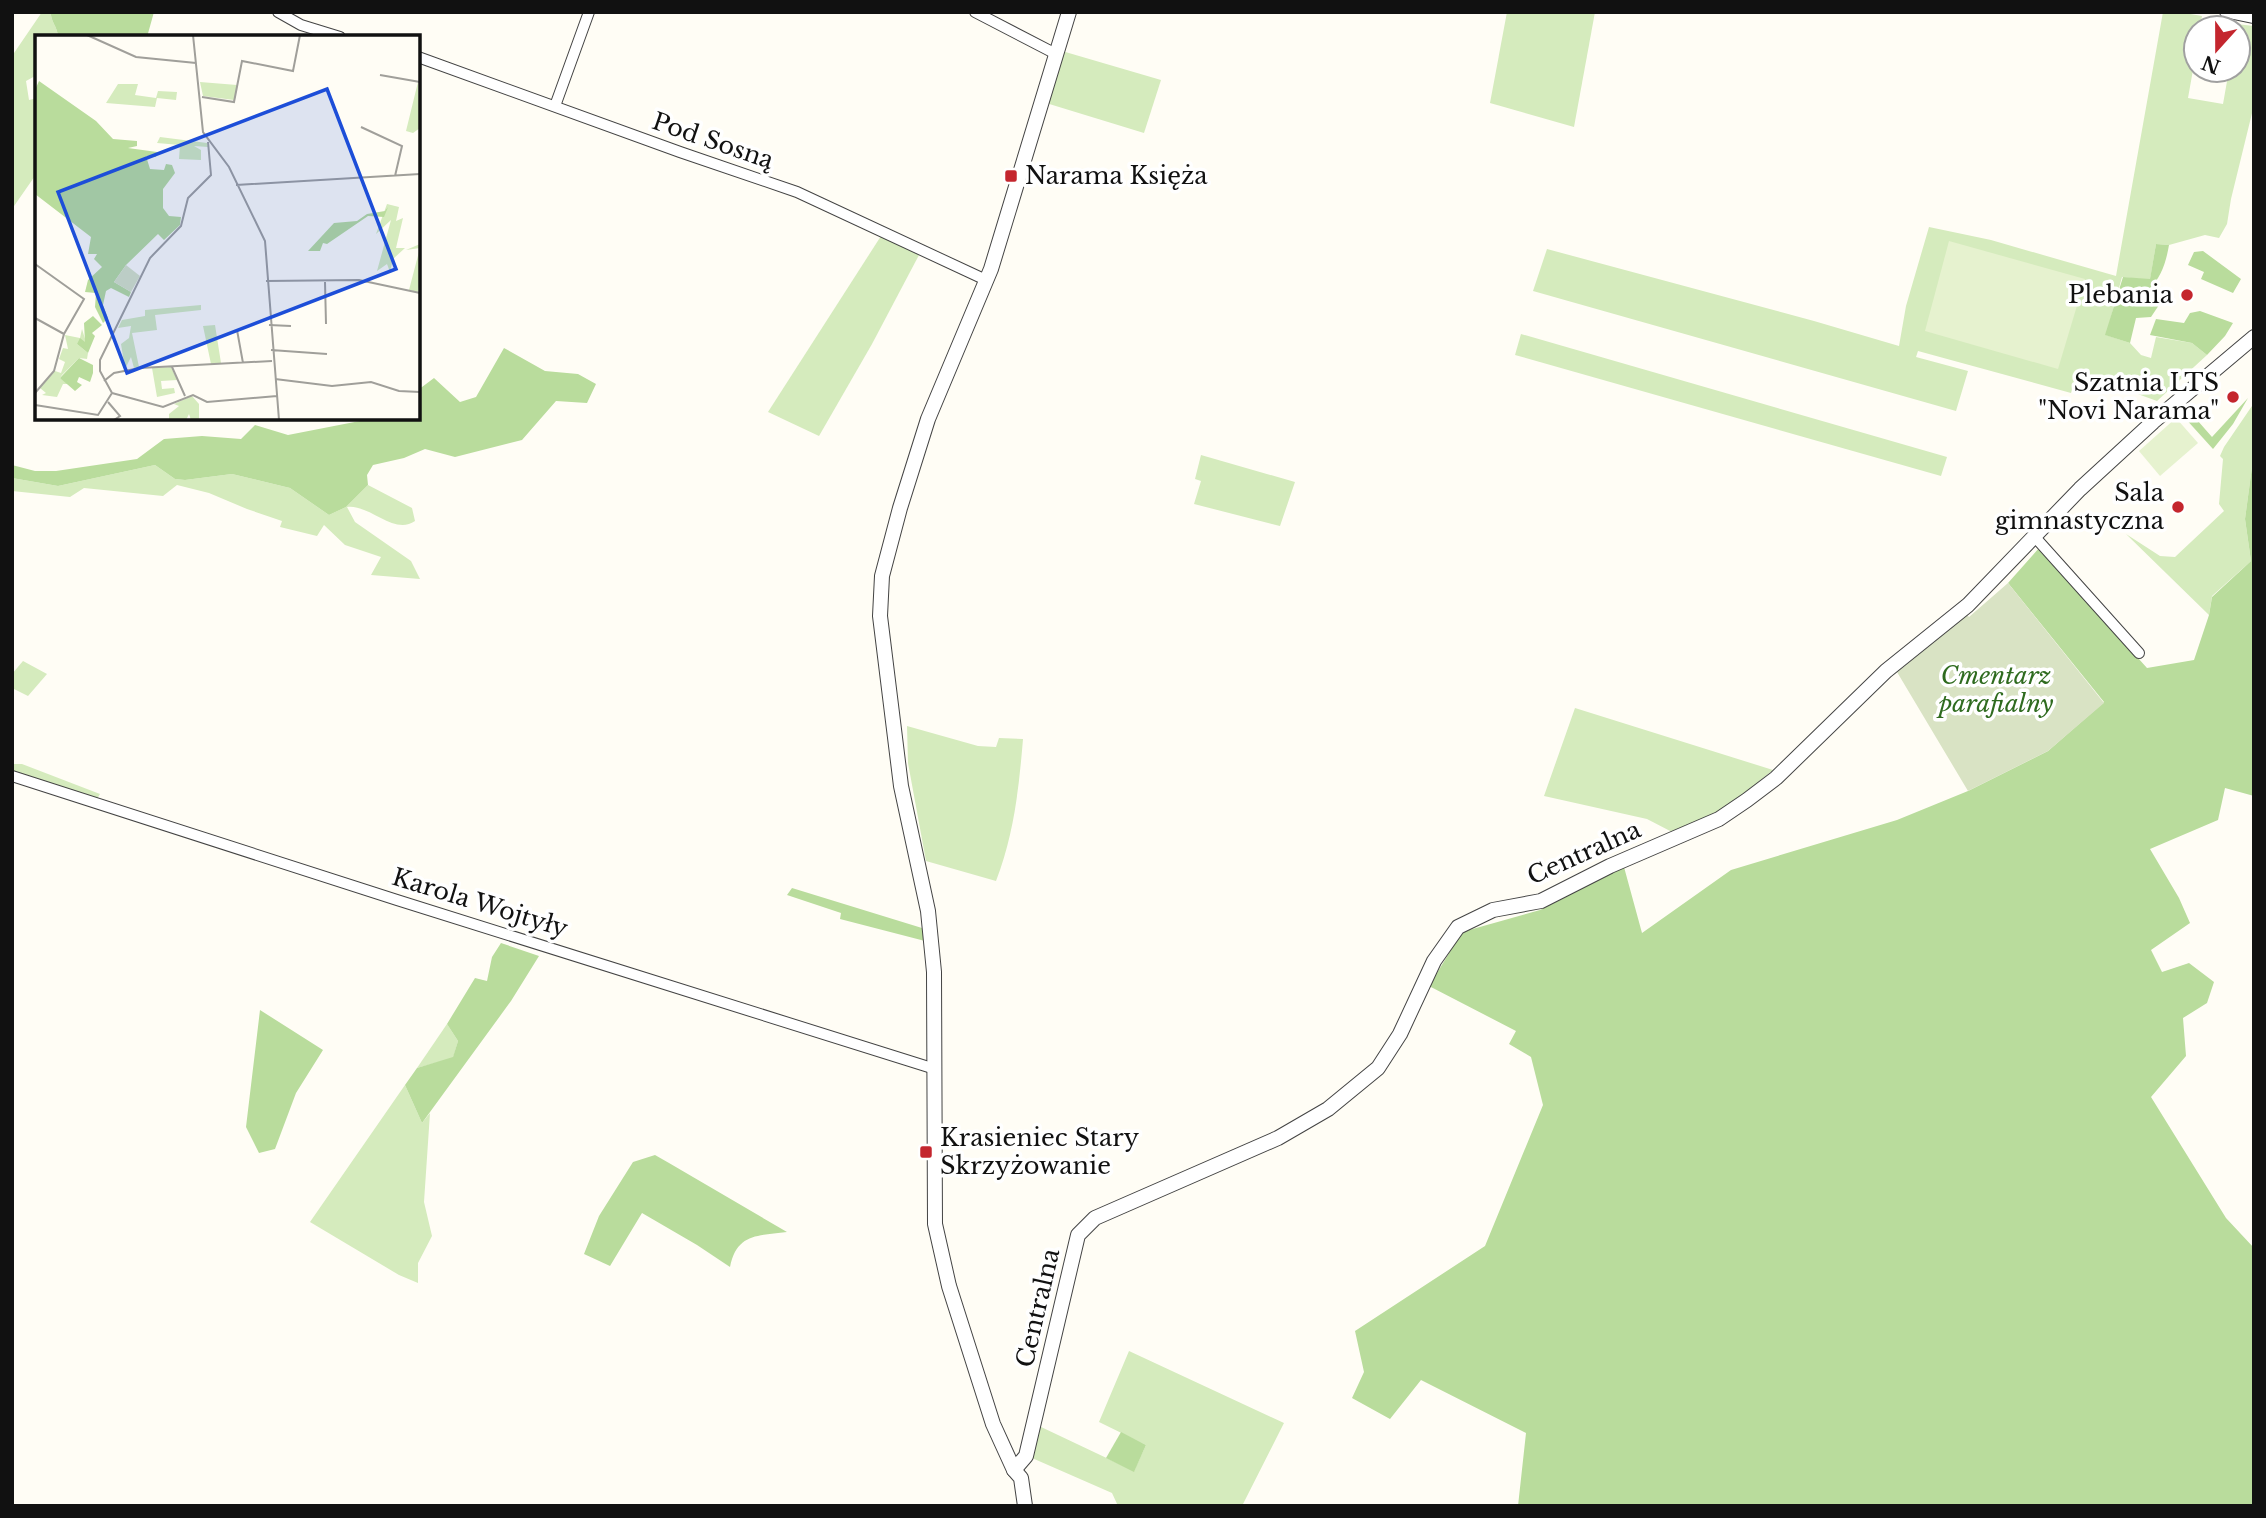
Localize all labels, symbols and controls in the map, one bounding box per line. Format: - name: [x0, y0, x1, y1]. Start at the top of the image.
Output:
- north arrow: [2182, 14, 2252, 84]
- inset map: [35, 35, 420, 420]
- text: N: [2199, 50, 2224, 78]
- street label: Pod Sosną: [649, 106, 778, 175]
- place label: Narama Księża: [1025, 161, 1208, 190]
- marker: Narama Księża: [1003, 168, 1019, 184]
- place label: Plebania: [2068, 280, 2174, 309]
- marker: Plebania: [2179, 287, 2195, 303]
- place label: Szatnia LTS "Novi Narama": [2038, 368, 2219, 425]
- marker: Szatnia LTS "Novi Narama": [2225, 389, 2241, 405]
- place label: Sala gimnastyczna: [1995, 478, 2165, 535]
- marker: Sala gimnastyczna: [2170, 499, 2186, 515]
- park label: Cmentarz parafialny: [1936, 661, 2054, 718]
- street label: Centralna: [1523, 814, 1646, 890]
- street label: Karola Wojtyły: [389, 862, 572, 943]
- place label: Krasieniec Stary Skrzyżowanie: [940, 1123, 1140, 1180]
- marker: Krasieniec Stary Skrzyżowanie: [918, 1144, 934, 1160]
- street label: Centralna: [1010, 1245, 1065, 1370]

